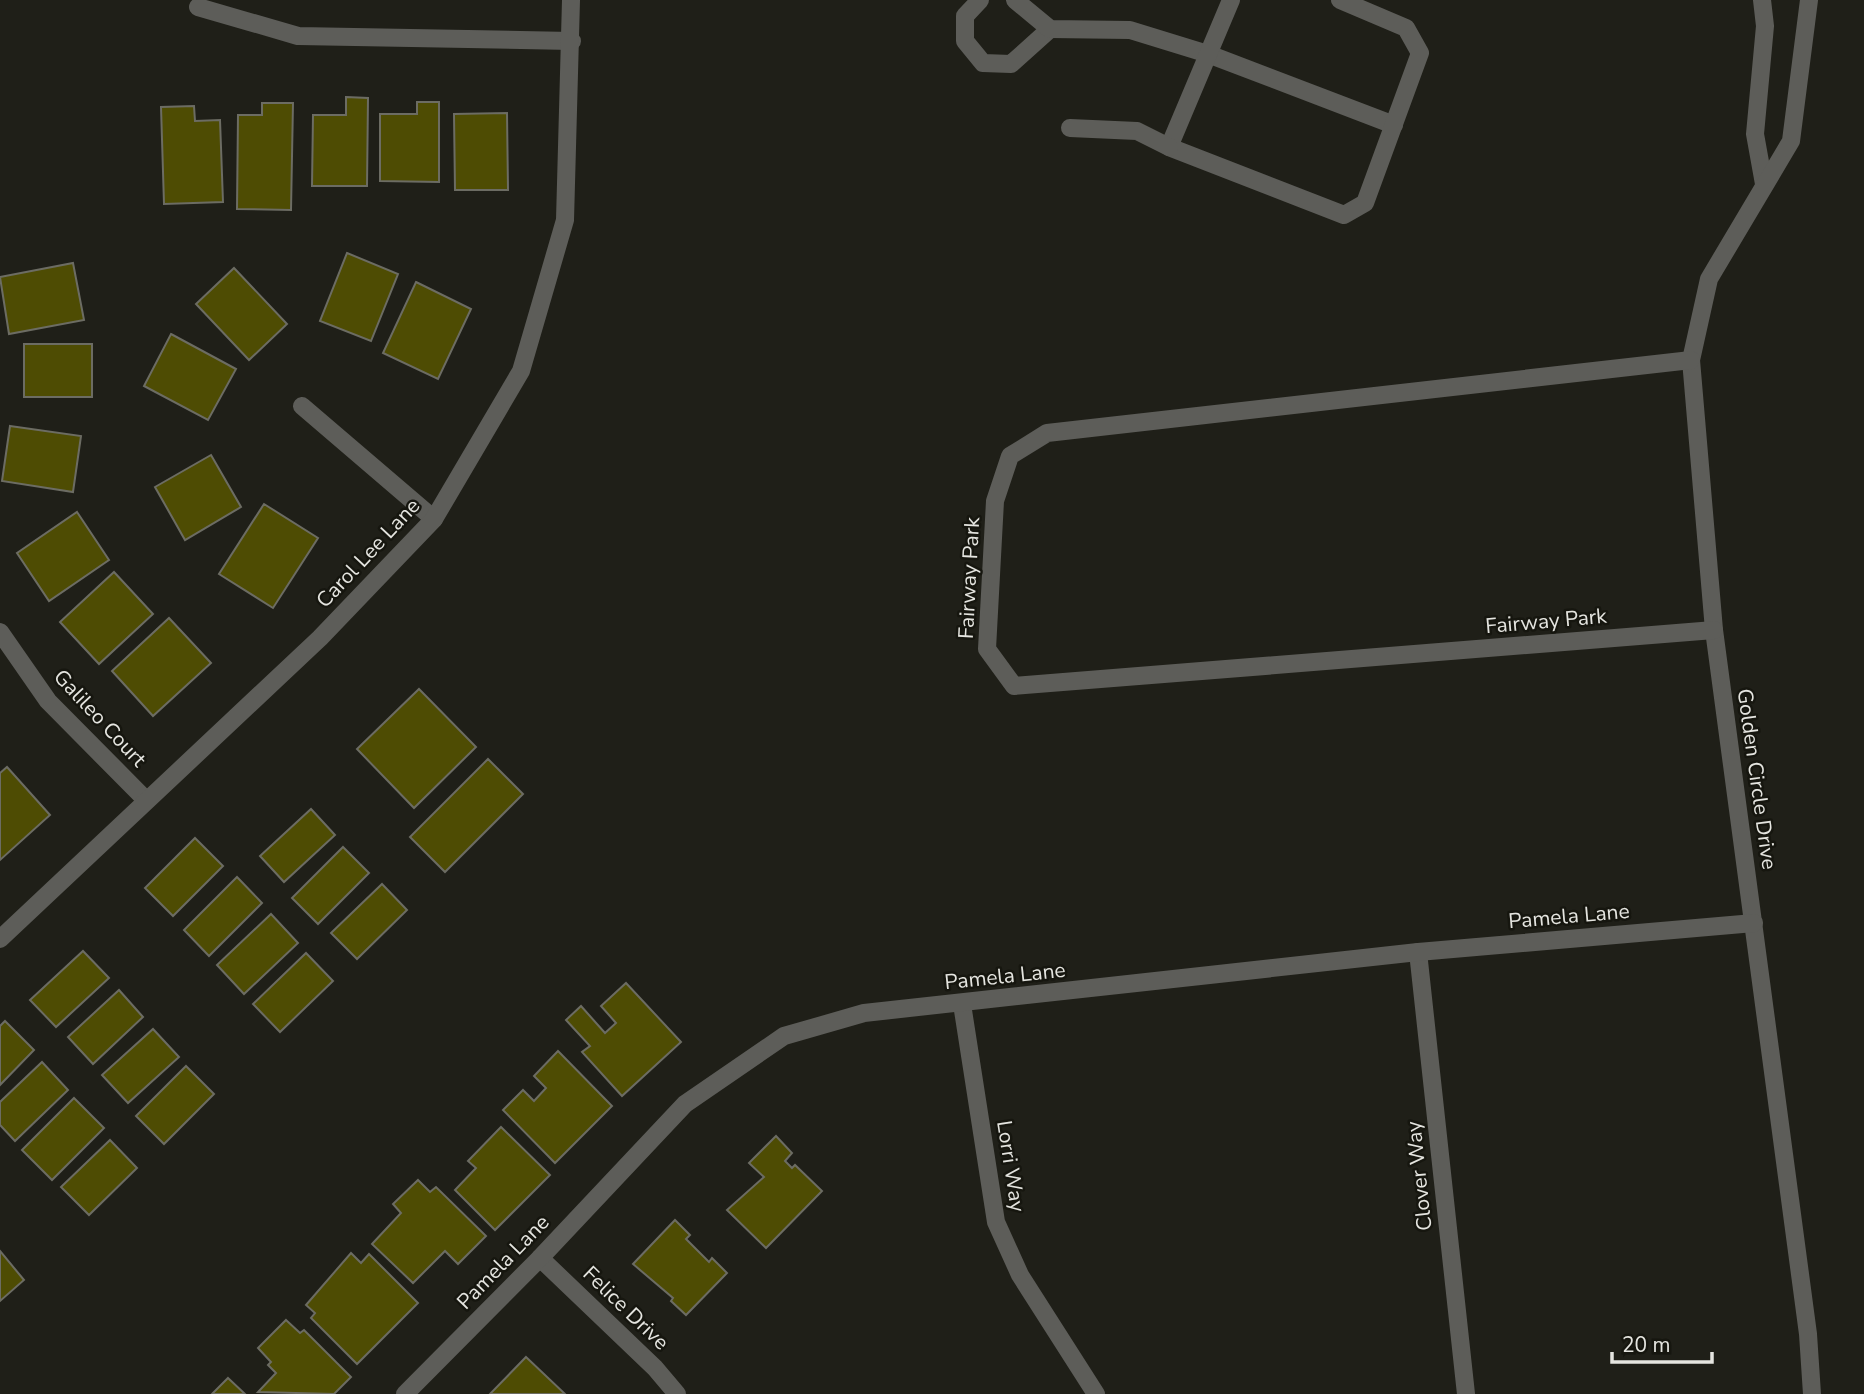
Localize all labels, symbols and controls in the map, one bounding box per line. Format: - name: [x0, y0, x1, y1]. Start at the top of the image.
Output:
- street label: Carol Lee Lane: [310, 492, 426, 614]
- street label: Fairway Park: [952, 516, 986, 640]
- street label: Fairway Park: [1484, 602, 1608, 640]
- street label: Galileo Court: [47, 663, 153, 773]
- street label: Golden Circle Drive: [1730, 687, 1784, 871]
- street label: Pamela Lane: [1507, 897, 1631, 935]
- street label: Pamela Lane: [943, 956, 1067, 996]
- street label: Lorri Way: [990, 1118, 1032, 1214]
- street label: Clover Way: [1399, 1120, 1439, 1232]
- street label: Pamela Lane: [451, 1209, 555, 1315]
- street label: Felice Drive: [577, 1260, 675, 1356]
- scale bar: [1612, 1320, 1712, 1364]
- text: 20 m: [1622, 1331, 1671, 1359]

